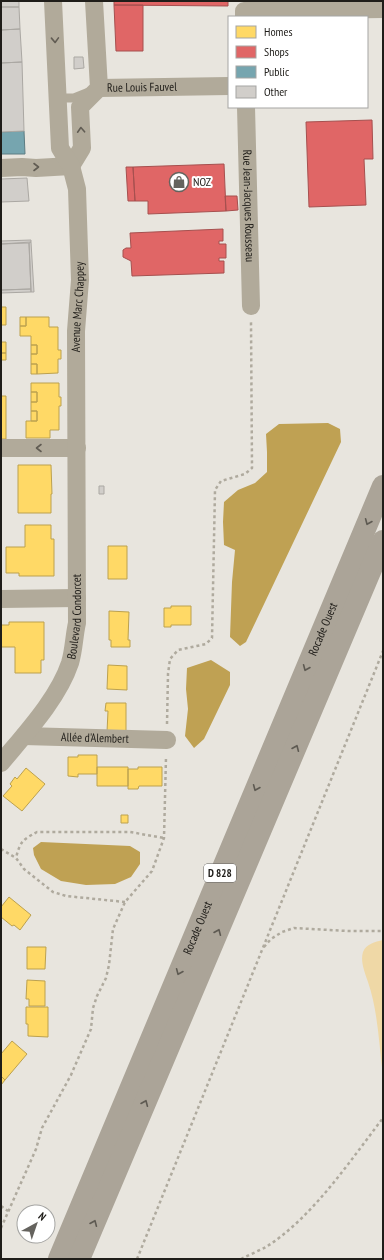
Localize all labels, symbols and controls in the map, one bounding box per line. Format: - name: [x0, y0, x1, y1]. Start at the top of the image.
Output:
- legend: [228, 16, 368, 108]
- text: Homes: [264, 24, 292, 39]
- one-way arrow: [50, 37, 59, 43]
- text: Shops: [264, 44, 289, 59]
- text: Public: [264, 64, 290, 79]
- street label: Rue Louis Fauvel: [107, 79, 177, 95]
- text: Other: [264, 84, 288, 99]
- one-way arrow: [77, 127, 85, 133]
- street label: Rue Jean-Jacques Rousseau: [240, 149, 258, 262]
- one-way arrow: [33, 163, 39, 171]
- shop icon: NOZ: [168, 171, 190, 193]
- place label: NOZ: [193, 174, 211, 189]
- street label: Avenue Marc Chappey: [68, 261, 87, 352]
- one-way arrow: [36, 444, 42, 452]
- one-way arrow: [365, 518, 373, 526]
- street label: Boulevard Condorcet: [63, 573, 84, 661]
- street label: Rocade Ouest: [305, 599, 341, 658]
- one-way arrow: [303, 663, 311, 671]
- street label: Allée d'Alembert: [61, 729, 130, 746]
- one-way arrow: [291, 745, 299, 753]
- one-way arrow: [253, 783, 261, 791]
- road number: D 828: [204, 864, 236, 882]
- street label: Rocade Ouest: [179, 898, 215, 957]
- one-way arrow: [213, 929, 221, 937]
- one-way arrow: [175, 969, 183, 976]
- one-way arrow: [140, 1100, 148, 1108]
- north arrow: [16, 1204, 56, 1244]
- text: N: [36, 1209, 49, 1224]
- one-way arrow: [89, 1220, 97, 1228]

